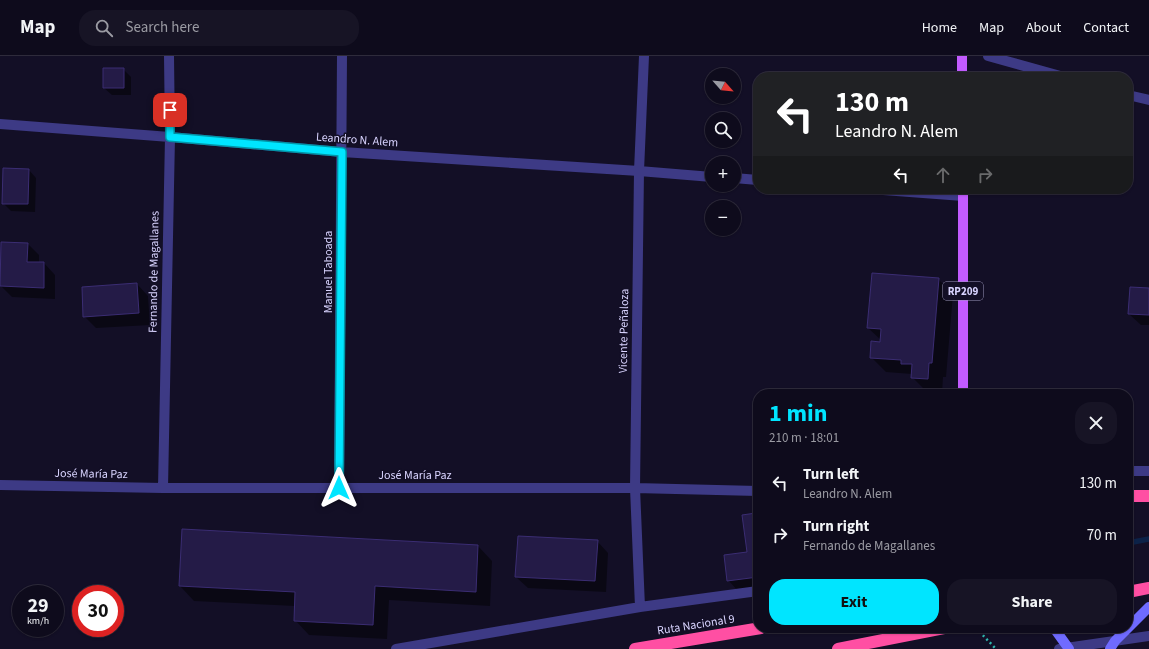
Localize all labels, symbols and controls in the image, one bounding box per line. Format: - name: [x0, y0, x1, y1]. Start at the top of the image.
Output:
- search box: [79, 10, 359, 46]
- text: Map: [20, 14, 55, 41]
- icon: search: [93, 17, 115, 39]
- text: Search here: [125, 17, 199, 38]
- text: Home: [922, 18, 957, 38]
- text: Map: [979, 18, 1004, 38]
- text: About: [1026, 18, 1061, 38]
- text: Contact: [1083, 18, 1129, 38]
- north arrow: [705, 68, 741, 104]
- map controls: [705, 68, 741, 236]
- text: 130 m: [835, 82, 909, 122]
- icon: left: [769, 88, 821, 140]
- pin: [153, 93, 187, 127]
- icon: arrive: [159, 99, 181, 121]
- button: search: [705, 112, 741, 148]
- text: Leandro N. Alem: [835, 119, 959, 144]
- street label: Leandro N. Alem: [315, 129, 399, 151]
- button: +: [705, 156, 741, 192]
- icon: left: [890, 164, 912, 186]
- icon: ahead: [932, 164, 954, 186]
- icon: right: [974, 164, 996, 186]
- button: −: [705, 200, 741, 236]
- street label: Fernando de Magallanes: [144, 211, 164, 333]
- street label: Manuel Taboada: [320, 231, 337, 313]
- road number: RP209: [943, 282, 983, 300]
- street label: Vicente Peñaloza: [615, 289, 633, 373]
- text: 1 min: [769, 396, 827, 431]
- button: close: [1075, 402, 1117, 444]
- text: 210 m · 18:01: [769, 429, 839, 447]
- text: Turn left: [803, 464, 859, 485]
- street label: José María Paz: [54, 465, 128, 483]
- position arrow: [318, 467, 360, 509]
- street label: José María Paz: [378, 467, 452, 484]
- icon: left: [769, 472, 791, 494]
- text: 130 m: [1079, 473, 1117, 494]
- text: Leandro N. Alem: [803, 485, 892, 503]
- text: Turn right: [803, 516, 869, 537]
- icon: right: [769, 524, 791, 546]
- text: 70 m: [1087, 525, 1117, 546]
- text: Fernando de Magallanes: [803, 537, 935, 555]
- button: Exit: [769, 579, 939, 625]
- button: Share: [947, 579, 1117, 625]
- speed limit sign: 30: [72, 585, 124, 637]
- text: 29: [27, 592, 49, 620]
- street label: Ruta Nacional 9: [656, 610, 736, 640]
- text: km/h: [27, 614, 49, 628]

